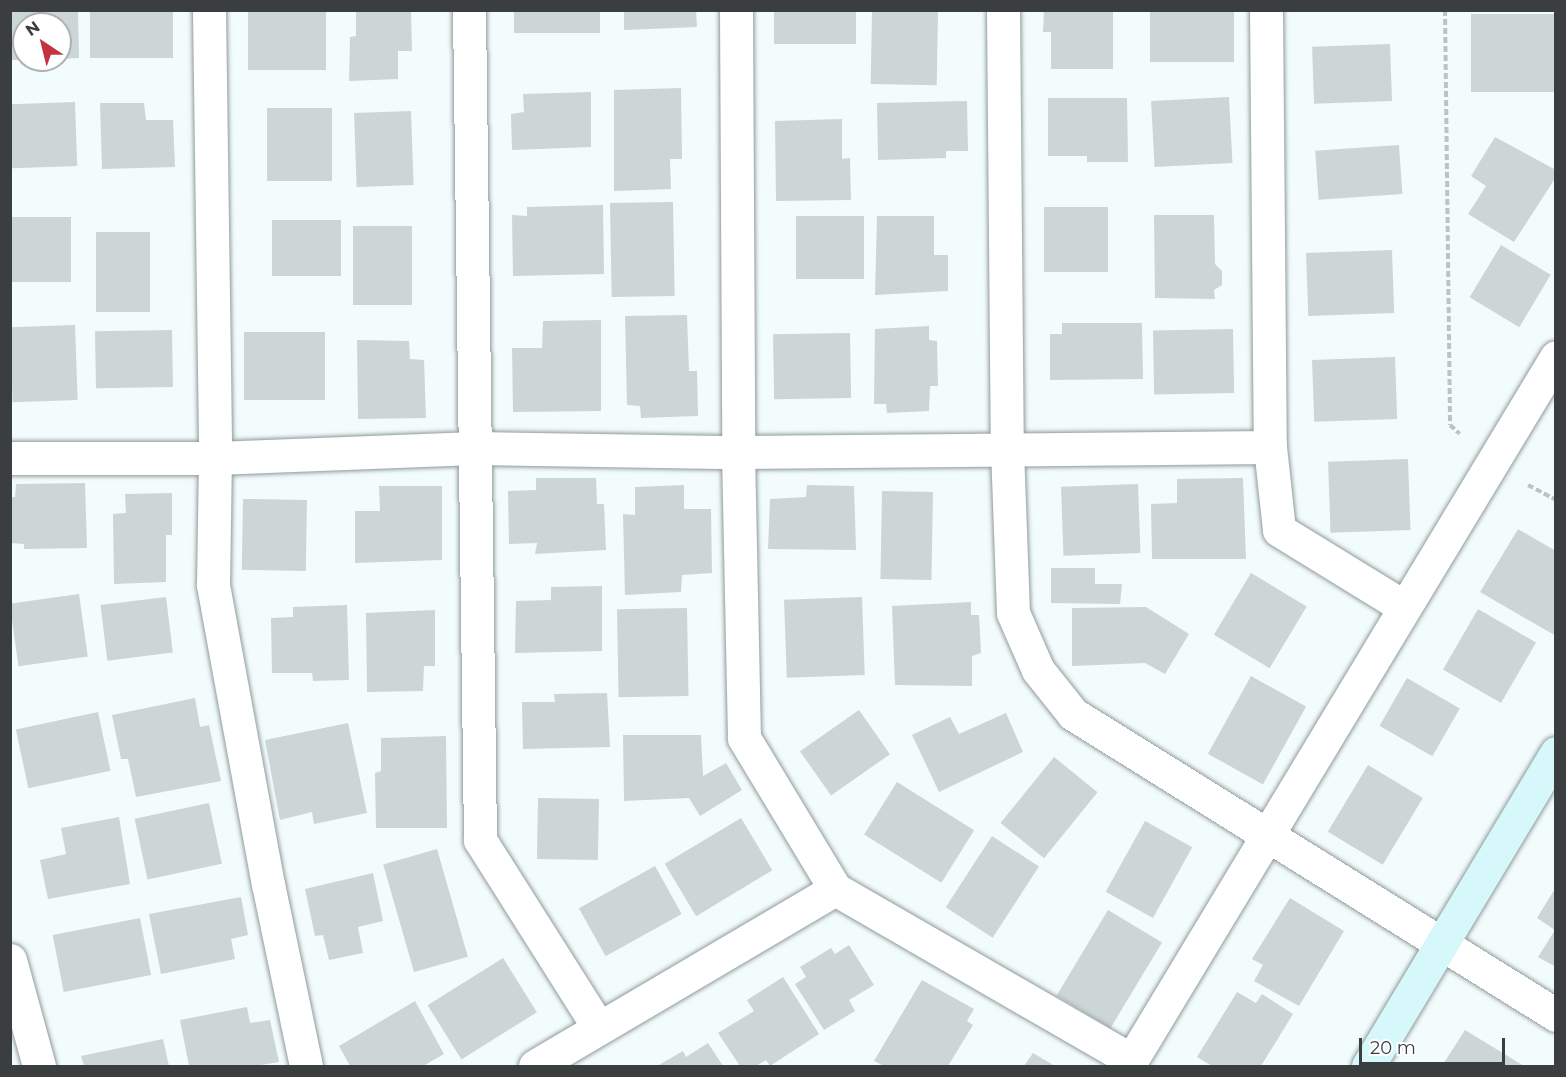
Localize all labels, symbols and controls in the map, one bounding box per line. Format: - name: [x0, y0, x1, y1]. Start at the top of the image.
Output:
- north arrow: [12, 12, 72, 72]
- text: N: [22, 17, 43, 40]
- scale bar: [1362, 1026, 1508, 1064]
- text: 20 m: [1370, 1037, 1416, 1059]

